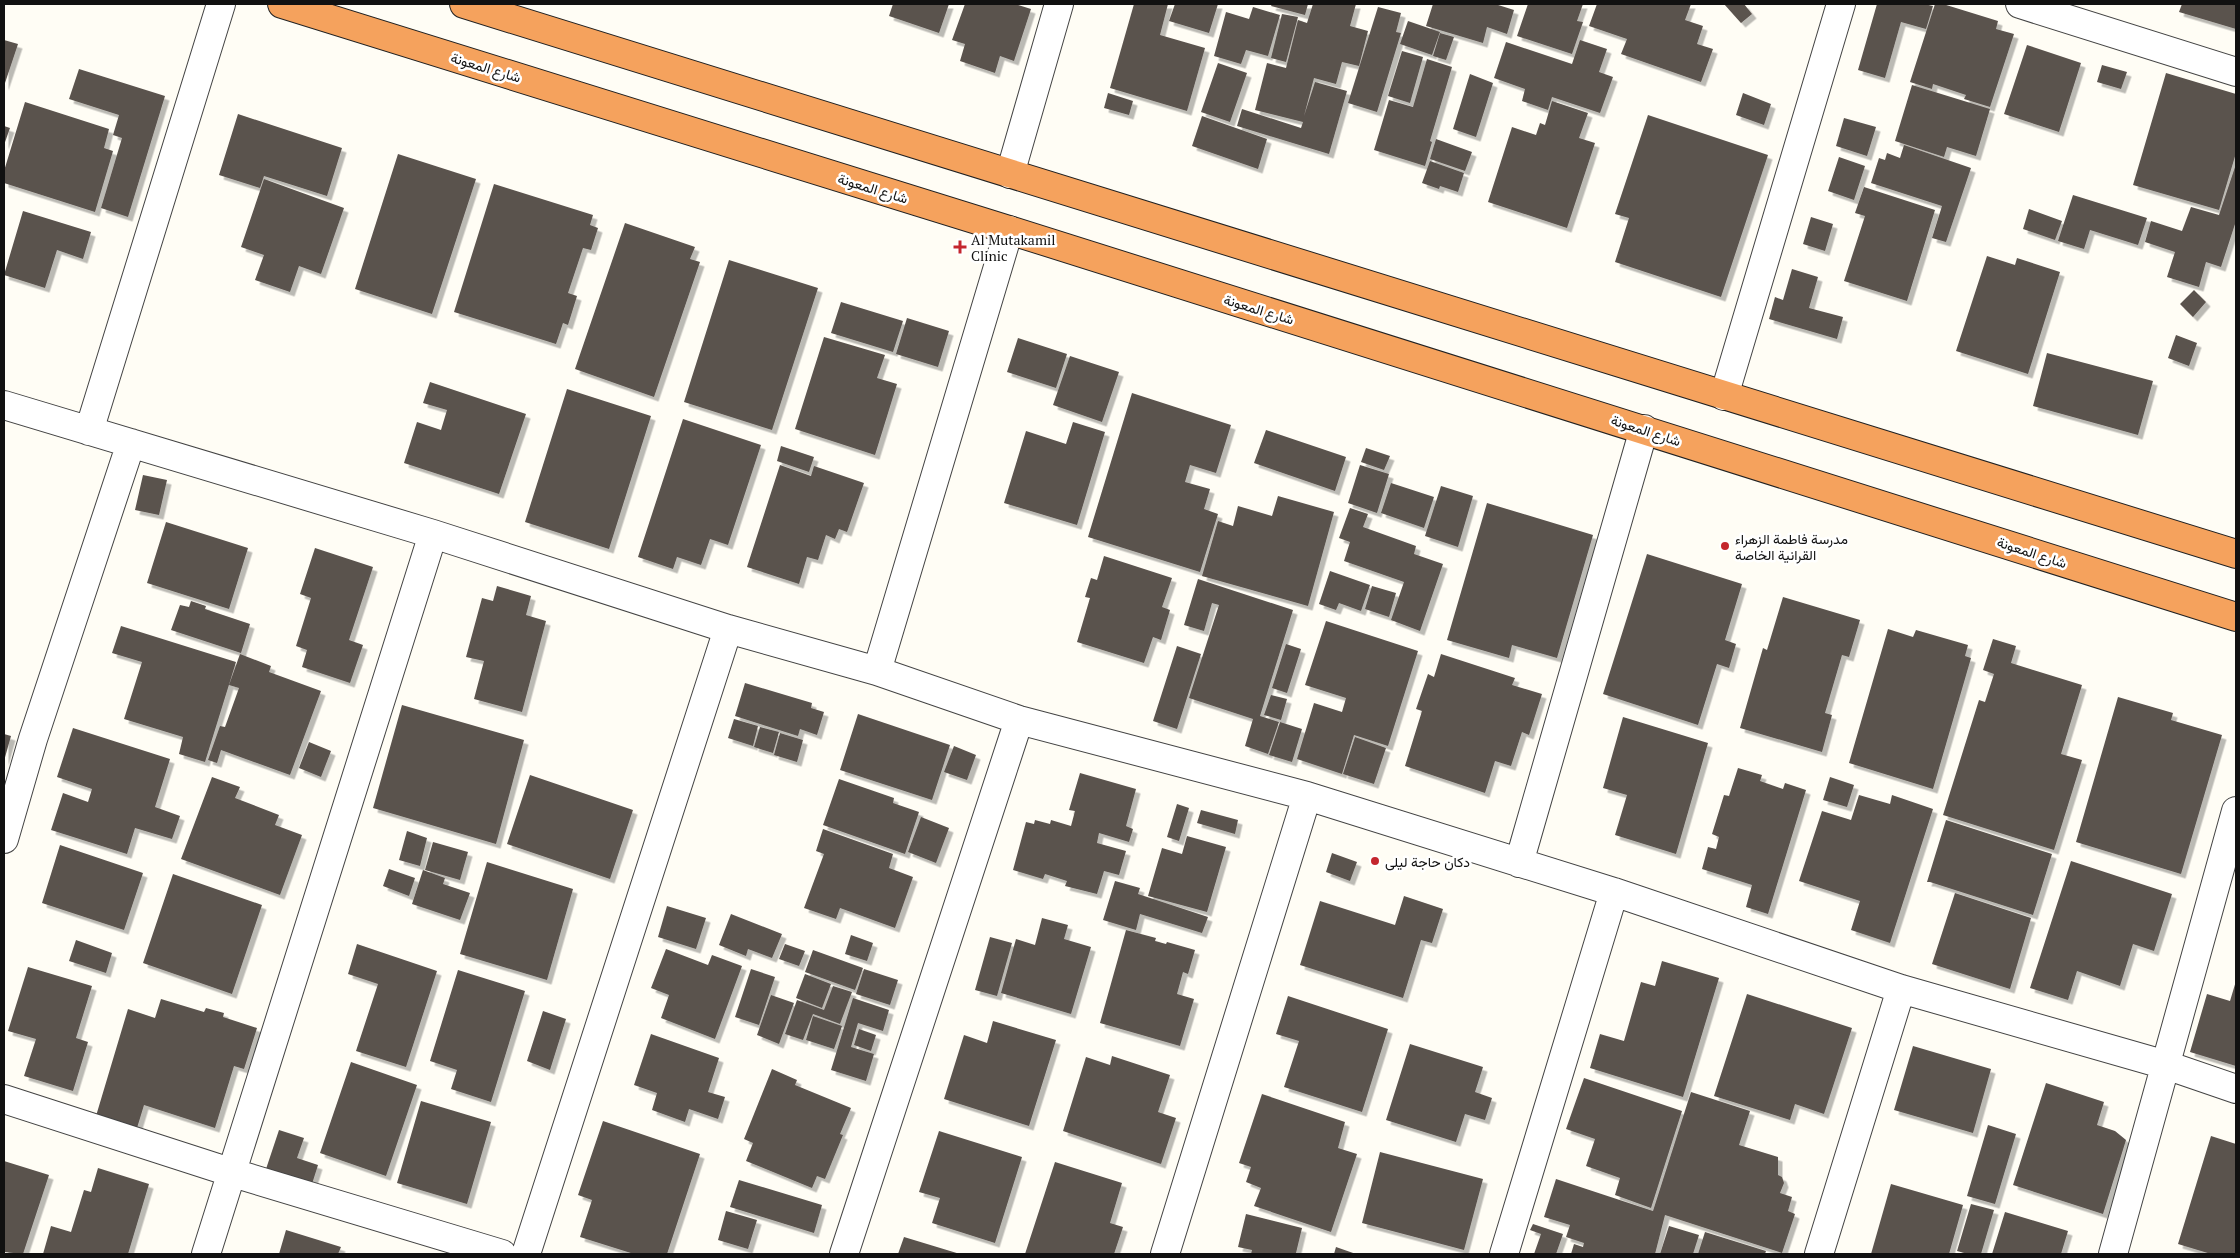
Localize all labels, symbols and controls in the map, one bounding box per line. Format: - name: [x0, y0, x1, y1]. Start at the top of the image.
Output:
- street label: شارع المعونة: [448, 47, 523, 89]
- street label: شارع المعونة: [835, 168, 910, 210]
- place label: Al Mutakamil Clinic: [971, 230, 1055, 265]
- marker: Al Mutakamil Clinic: [953, 240, 967, 254]
- street label: شارع المعونة: [1221, 289, 1296, 331]
- street label: شارع المعونة: [1608, 410, 1683, 452]
- place label: مدرسة فاطمة الزهراء القرانية الخاصة: [1735, 529, 1848, 564]
- street label: شارع المعونة: [1994, 532, 2069, 574]
- marker: مدرسة فاطمة الزهراء القرانية الخاصة: [1719, 540, 1731, 552]
- place label: دكان حاجة ليلى: [1385, 852, 1470, 871]
- marker: دكان حاجة ليلى: [1369, 855, 1381, 867]

